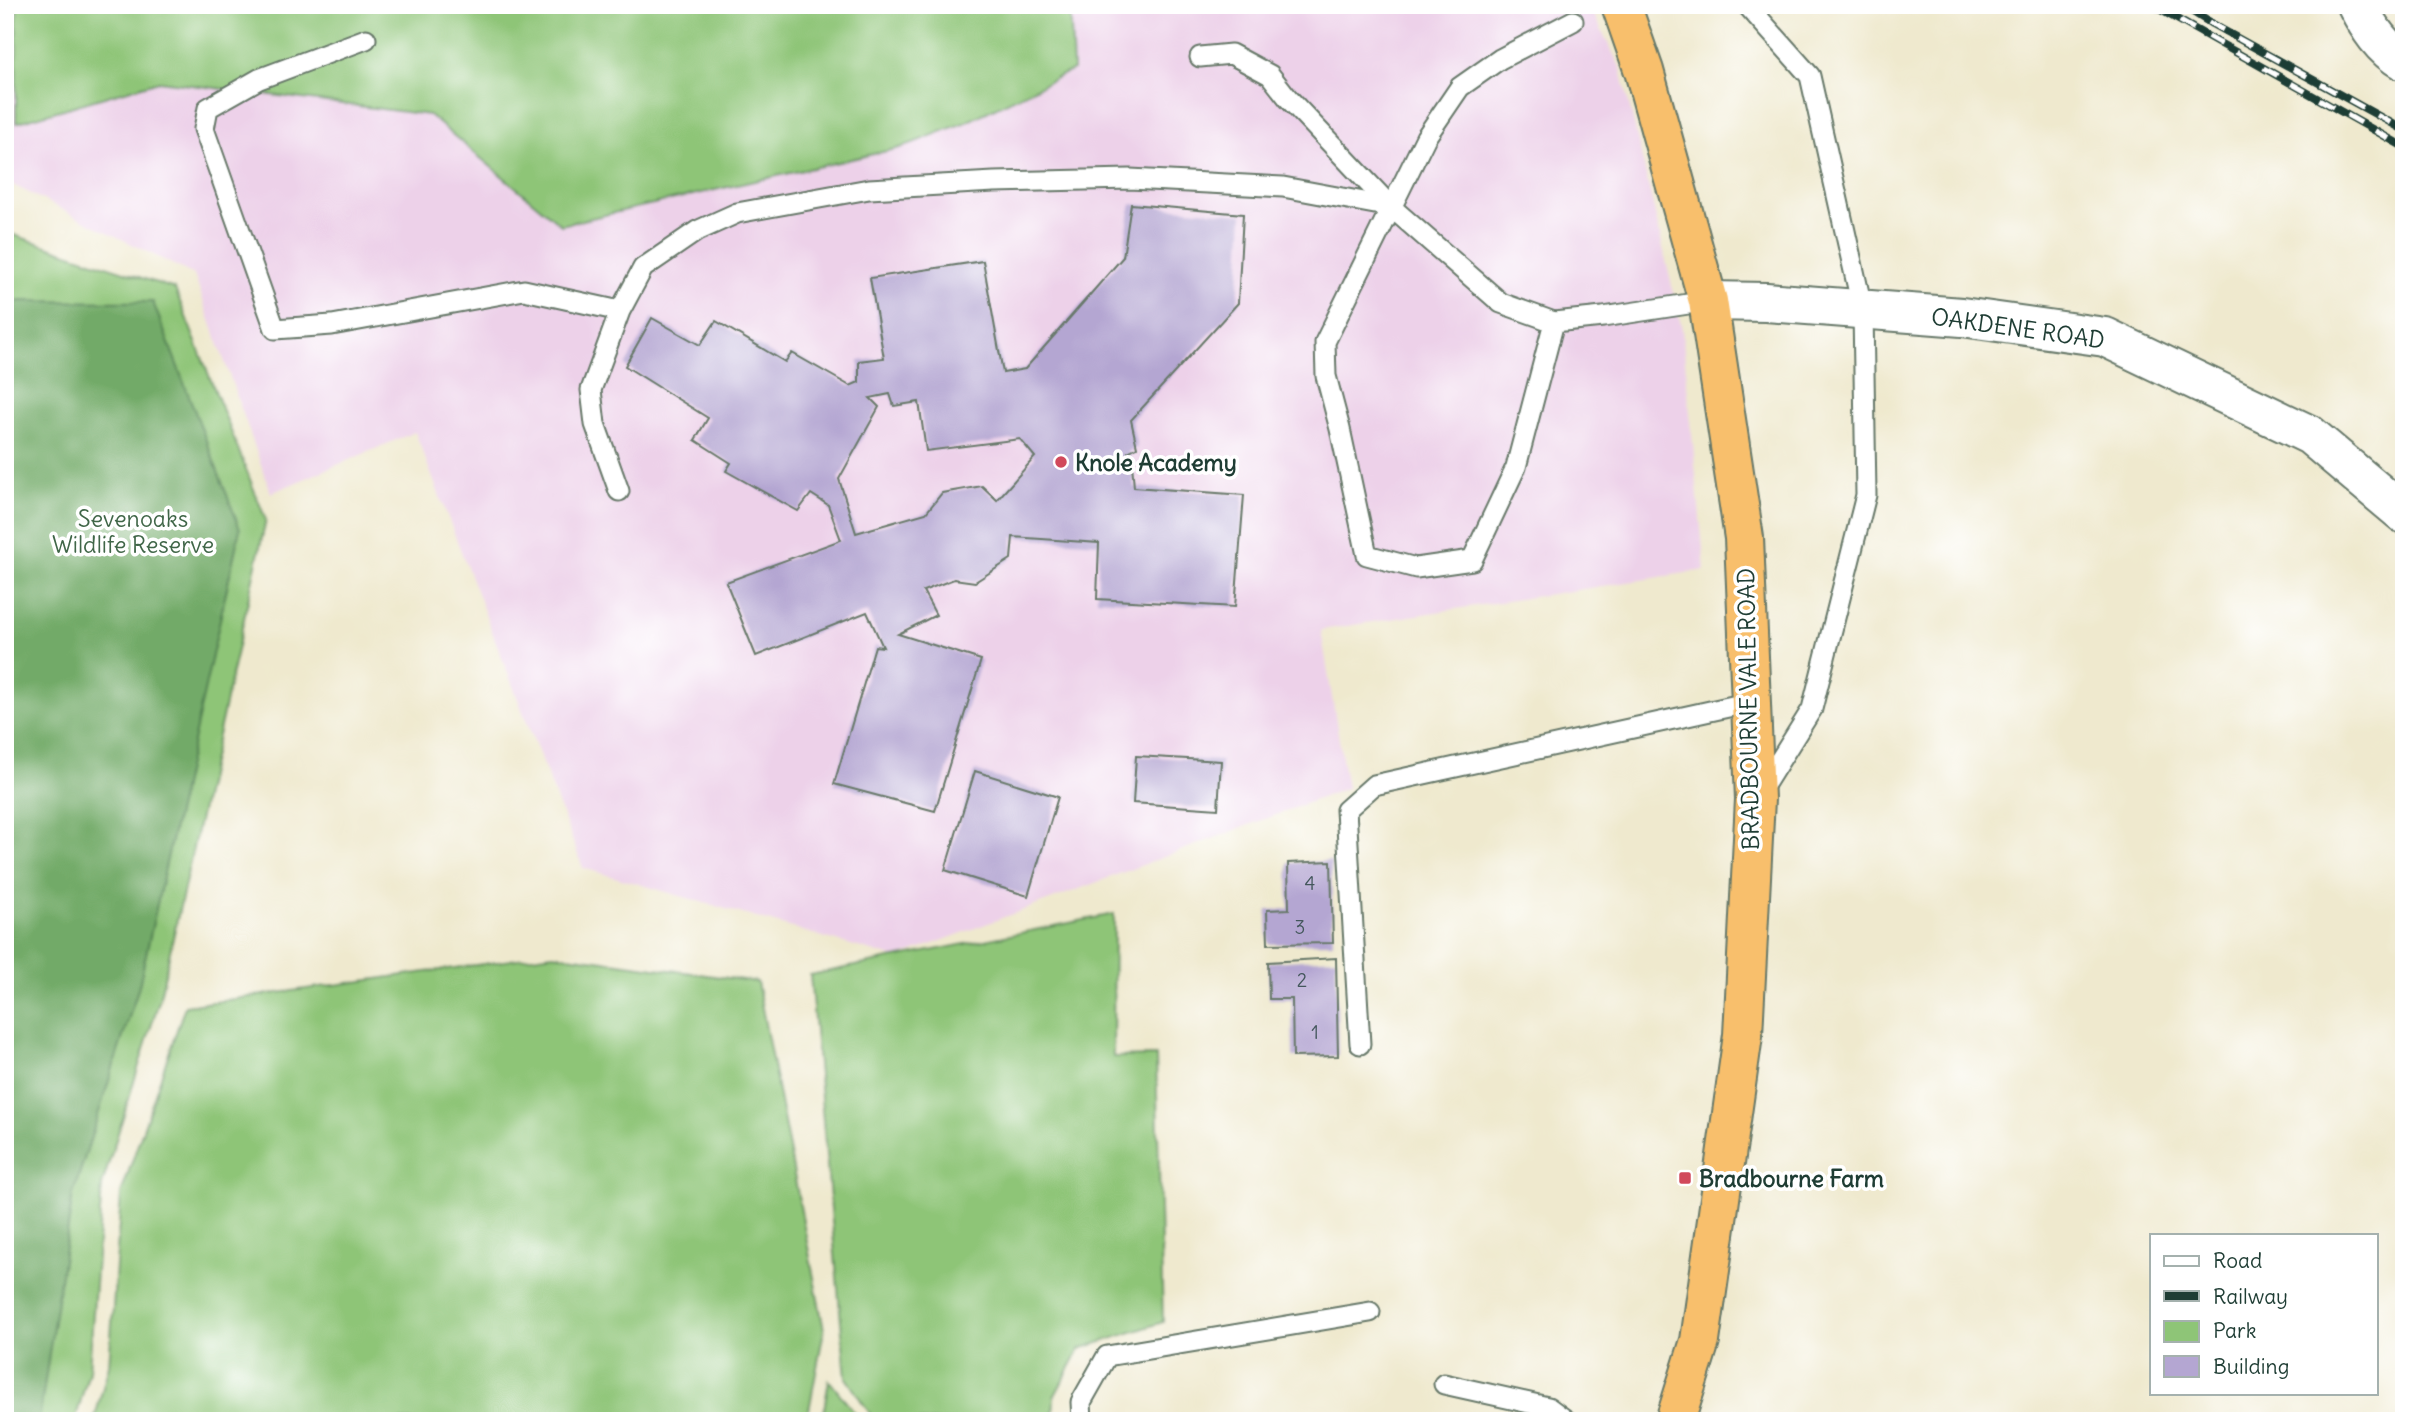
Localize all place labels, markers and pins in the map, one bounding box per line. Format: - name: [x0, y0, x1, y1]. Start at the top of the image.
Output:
- place label: Knole Academy: [1075, 448, 1237, 477]
- marker: Knole Academy: [1053, 454, 1069, 470]
- place label: Bradbourne Farm: [1699, 1164, 1884, 1193]
- marker: Bradbourne Farm: [1677, 1170, 1693, 1186]

